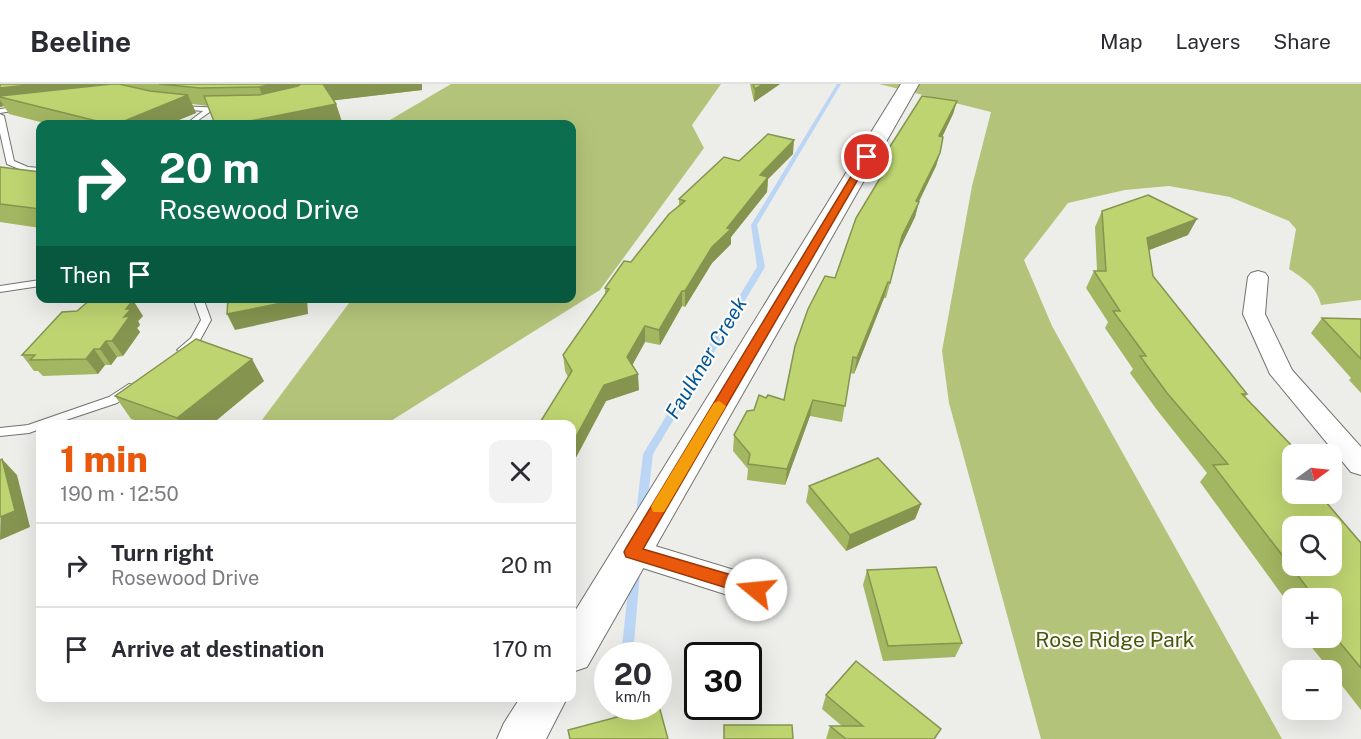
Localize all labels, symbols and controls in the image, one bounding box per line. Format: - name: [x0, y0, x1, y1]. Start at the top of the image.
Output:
- text: Beeline: [30, 25, 131, 58]
- text: Map: [1100, 29, 1143, 54]
- text: Layers: [1176, 29, 1240, 54]
- text: Share: [1273, 29, 1331, 54]
- pin: [841, 131, 892, 182]
- icon: arrive: [850, 140, 883, 173]
- text: 20 m: [159, 143, 260, 192]
- icon: right: [60, 144, 138, 222]
- text: Rosewood Drive: [159, 193, 359, 225]
- icon: arrive: [123, 258, 156, 291]
- text: Then: [60, 262, 111, 288]
- water label: Faulkner Creek: [660, 293, 752, 423]
- text: 1 min: [60, 438, 148, 480]
- button: close: [489, 440, 552, 503]
- north arrow: [1282, 444, 1342, 504]
- map controls: [1282, 444, 1342, 720]
- text: 190 m · 12:50: [60, 482, 179, 506]
- button: search: [1282, 516, 1342, 576]
- text: Turn right: [111, 540, 214, 566]
- icon: right: [60, 549, 93, 582]
- text: 20 m: [501, 552, 552, 578]
- position arrow: [724, 558, 788, 622]
- text: Rosewood Drive: [111, 566, 259, 590]
- button: +: [1282, 588, 1342, 648]
- park label: Rose Ridge Park: [1035, 627, 1195, 652]
- icon: arrive: [60, 633, 93, 666]
- text: Arrive at destination: [111, 636, 324, 662]
- text: 170 m: [492, 636, 552, 662]
- speed limit sign: 30: [684, 642, 762, 720]
- text: 20: [614, 656, 652, 692]
- button: −: [1282, 660, 1342, 720]
- text: km/h: [615, 688, 651, 705]

